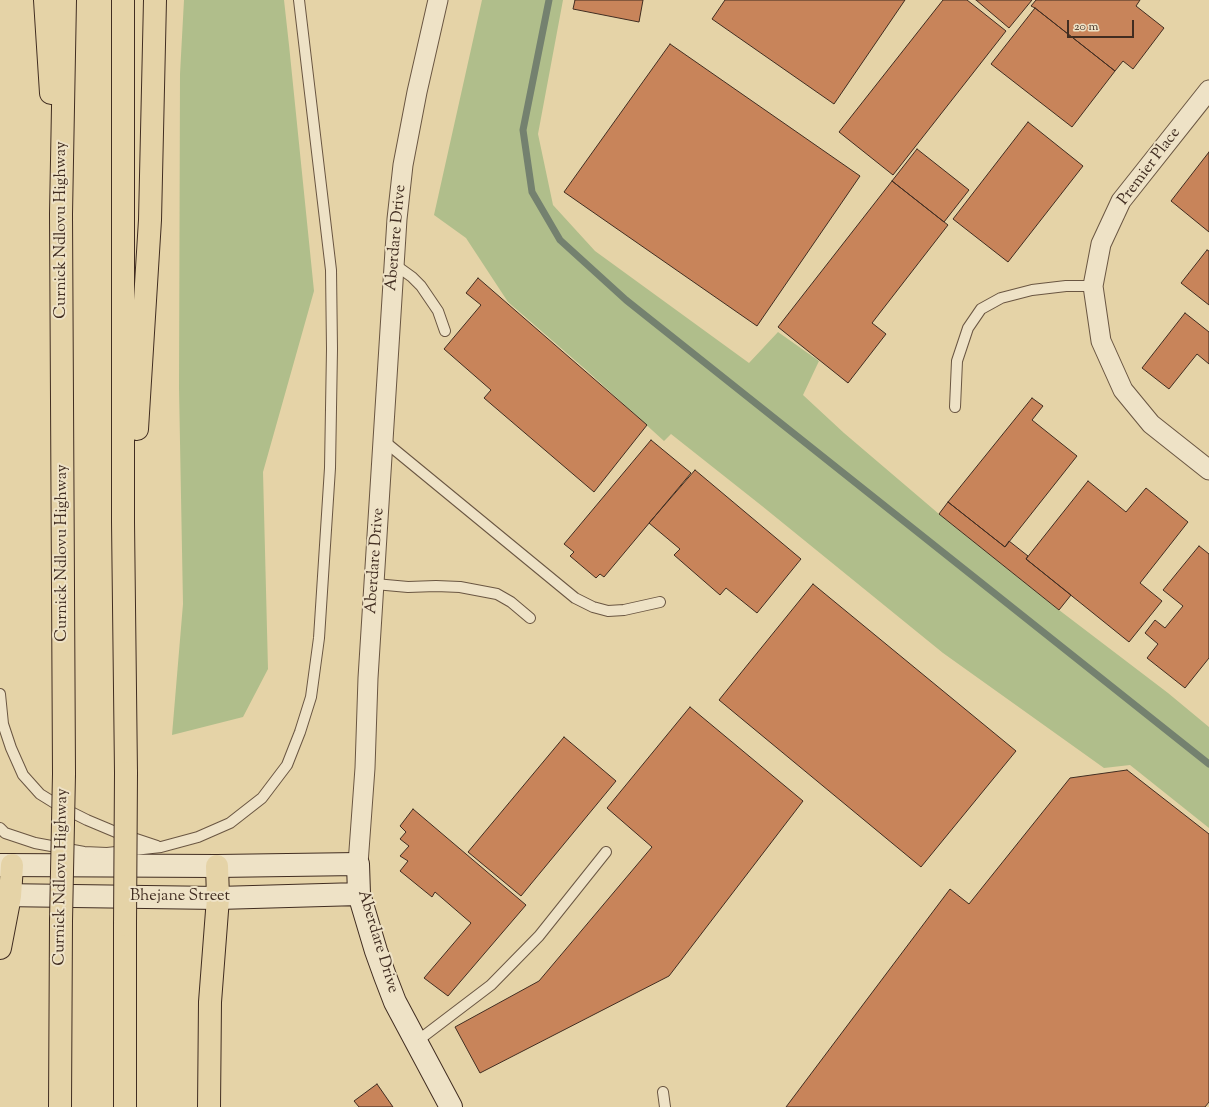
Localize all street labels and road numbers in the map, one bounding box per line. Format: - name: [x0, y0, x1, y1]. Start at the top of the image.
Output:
- street label: Premier Place: [1115, 124, 1185, 210]
- street label: Curnick Ndlovu Highway: [52, 141, 72, 319]
- street label: Aberdare Drive: [383, 184, 411, 292]
- street label: Curnick Ndlovu Highway: [53, 464, 73, 642]
- street label: Aberdare Drive: [363, 507, 389, 615]
- street label: Curnick Ndlovu Highway: [51, 788, 73, 966]
- street label: Bhejane Street: [130, 887, 230, 907]
- street label: Aberdare Drive: [352, 888, 402, 996]

